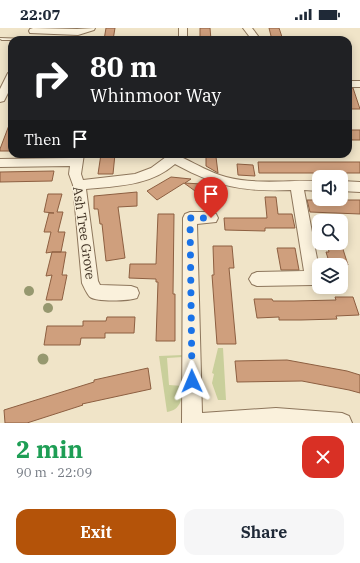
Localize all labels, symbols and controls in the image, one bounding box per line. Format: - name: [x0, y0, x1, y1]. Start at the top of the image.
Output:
- text: 22:07: [20, 5, 61, 24]
- text: 80 m: [90, 48, 157, 85]
- icon: right: [24, 52, 76, 104]
- text: Whinmoor Way: [90, 84, 221, 107]
- icon: arrive: [69, 128, 91, 150]
- text: Then: [24, 130, 61, 149]
- map controls: [312, 170, 348, 294]
- button: sound: [312, 170, 348, 206]
- pin: [194, 177, 228, 218]
- icon: arrive: [200, 183, 222, 205]
- street label: Ash Tree Grove: [69, 186, 99, 281]
- button: search: [312, 214, 348, 250]
- button: layers: [312, 258, 348, 294]
- position arrow: [171, 360, 213, 402]
- text: 2 min: [16, 433, 83, 465]
- button: close: [302, 436, 344, 478]
- text: 90 m · 22:09: [16, 464, 92, 481]
- button: Exit: [16, 509, 176, 555]
- button: Share: [184, 509, 344, 555]

